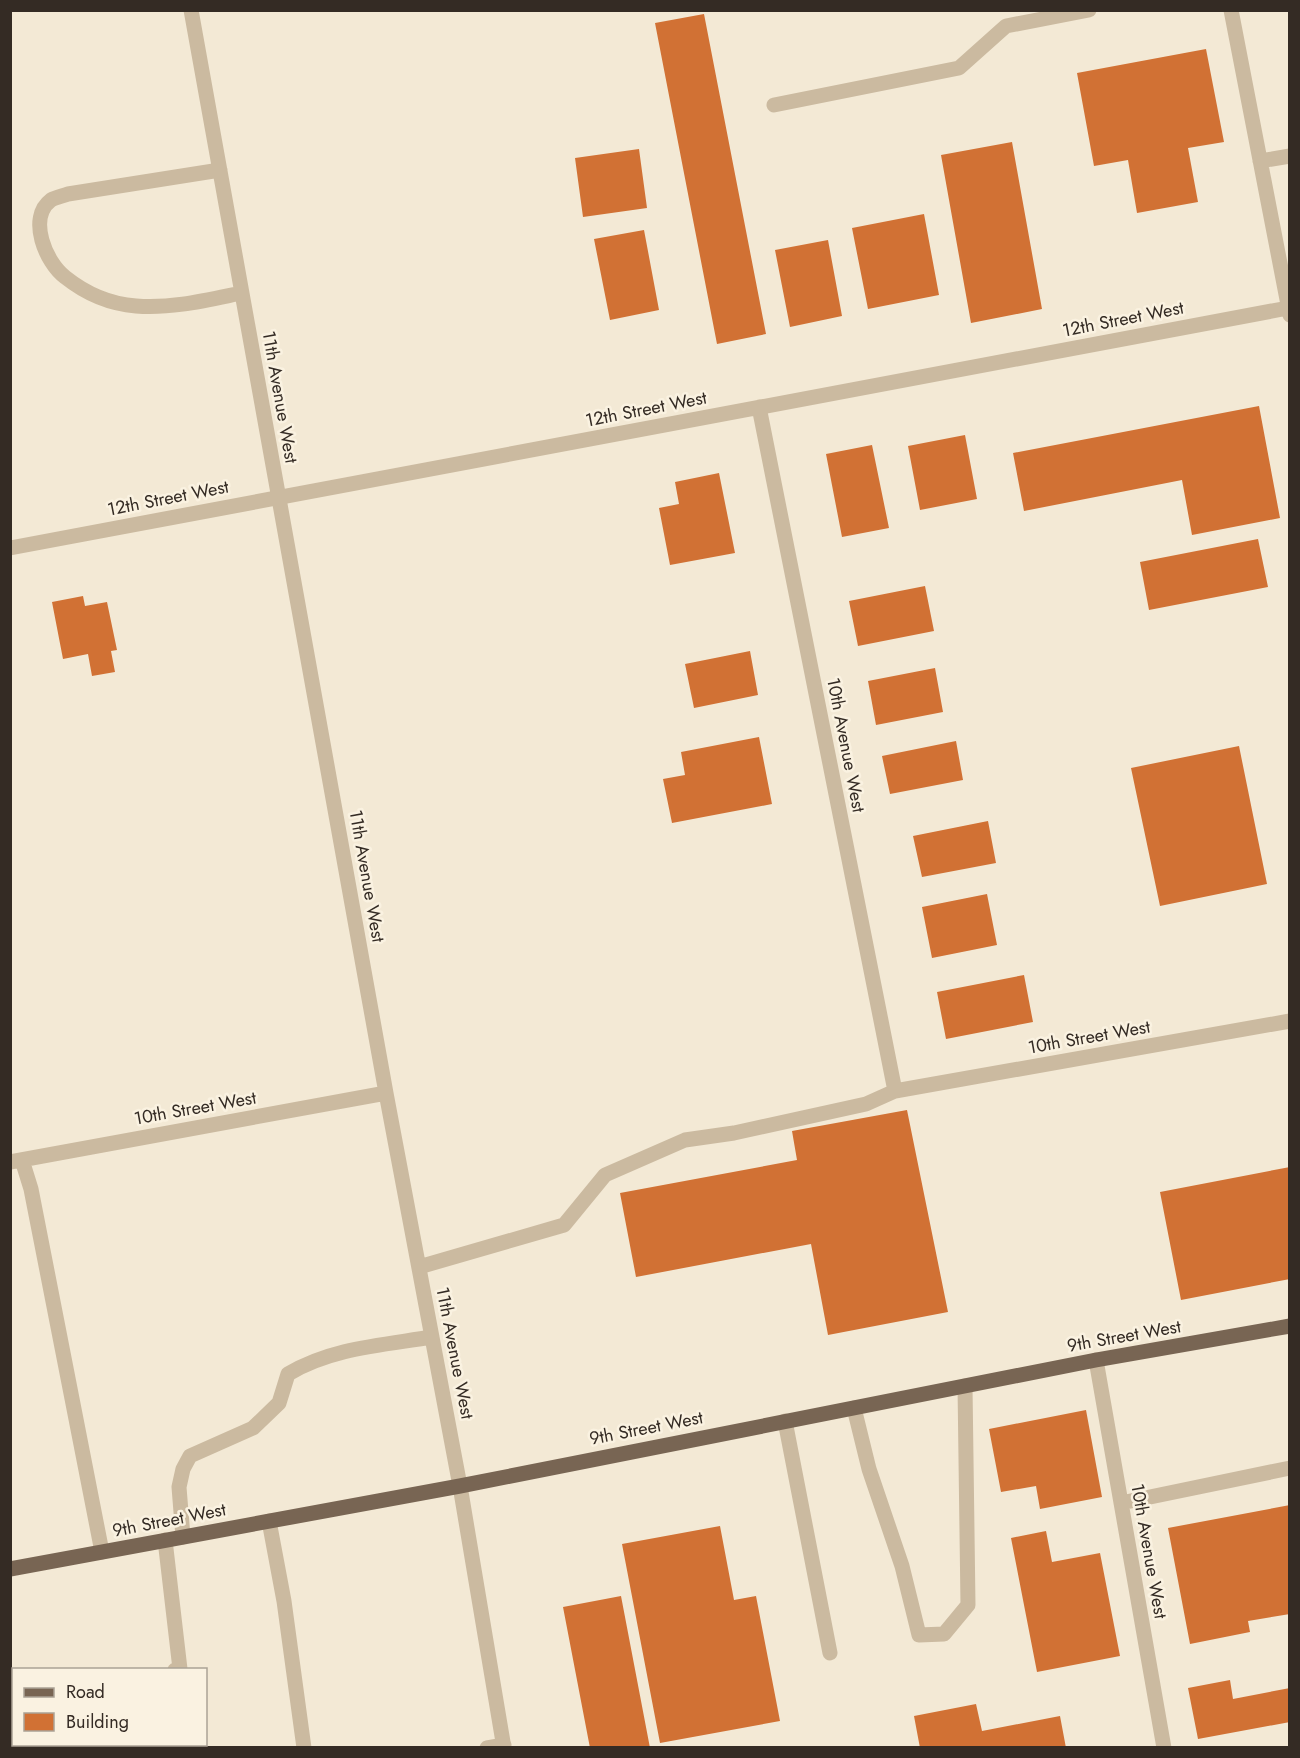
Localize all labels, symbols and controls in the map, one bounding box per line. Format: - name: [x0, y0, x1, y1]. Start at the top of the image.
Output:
- street label: 12th Street West: [1060, 294, 1187, 344]
- street label: 11th Avenue West: [256, 329, 305, 466]
- street label: 12th Street West: [583, 384, 710, 434]
- street label: 12th Street West: [105, 473, 232, 523]
- street label: 10th Avenue West: [820, 675, 872, 815]
- street label: 11th Avenue West: [343, 808, 392, 945]
- street label: 10th Street West: [1026, 1013, 1153, 1061]
- street label: 10th Street West: [132, 1084, 259, 1132]
- street label: 11th Avenue West: [429, 1285, 481, 1422]
- street label: 9th Street West: [1065, 1313, 1184, 1359]
- street label: 9th Street West: [587, 1404, 706, 1452]
- street label: 10th Avenue West: [1124, 1481, 1174, 1621]
- street label: 9th Street West: [110, 1496, 229, 1544]
- legend: [12, 1668, 207, 1746]
- text: Road: [66, 1679, 105, 1705]
- text: Building: [66, 1709, 129, 1735]

